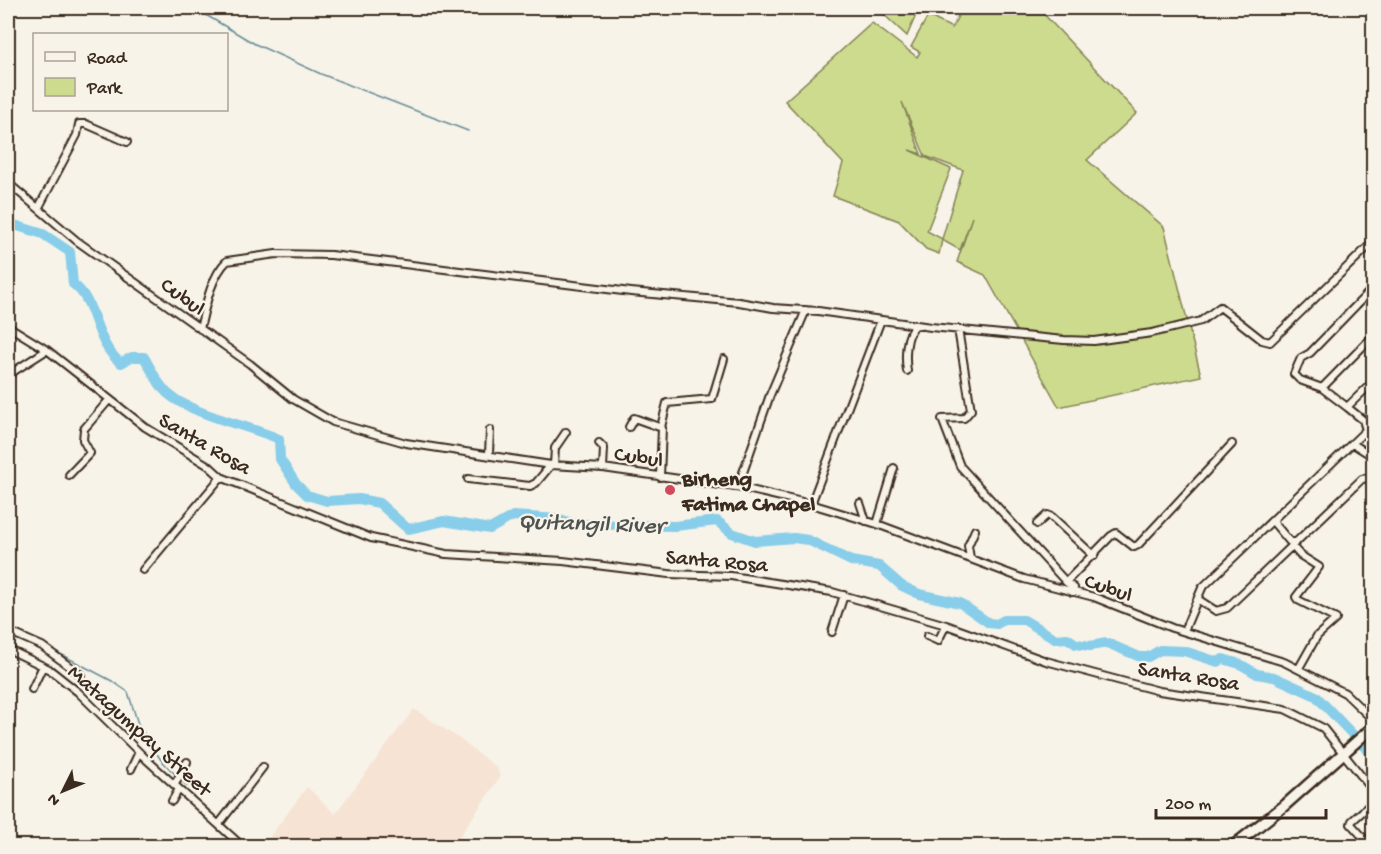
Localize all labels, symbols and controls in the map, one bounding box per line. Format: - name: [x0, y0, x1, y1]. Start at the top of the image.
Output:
- legend: [33, 33, 228, 111]
- text: Road: [87, 49, 128, 70]
- text: Park: [86, 79, 123, 100]
- street label: Cubul: [154, 273, 209, 323]
- street label: Santa Rosa: [153, 409, 256, 483]
- street label: Cubul: [612, 443, 665, 475]
- place label: Birheng Fatima Chapel: [681, 468, 815, 519]
- marker: Birheng Fatima Chapel: [663, 483, 677, 497]
- water label: Quitangil River: [517, 508, 669, 543]
- street label: Santa Rosa: [664, 546, 770, 580]
- street label: Cubul: [1080, 570, 1135, 610]
- street label: Santa Rosa: [1136, 657, 1242, 699]
- street label: Matagumpay Street: [61, 660, 217, 805]
- north arrow: [33, 761, 93, 821]
- scale bar: [1156, 782, 1326, 820]
- text: N: [44, 788, 65, 809]
- text: 200 m: [1165, 795, 1212, 816]

